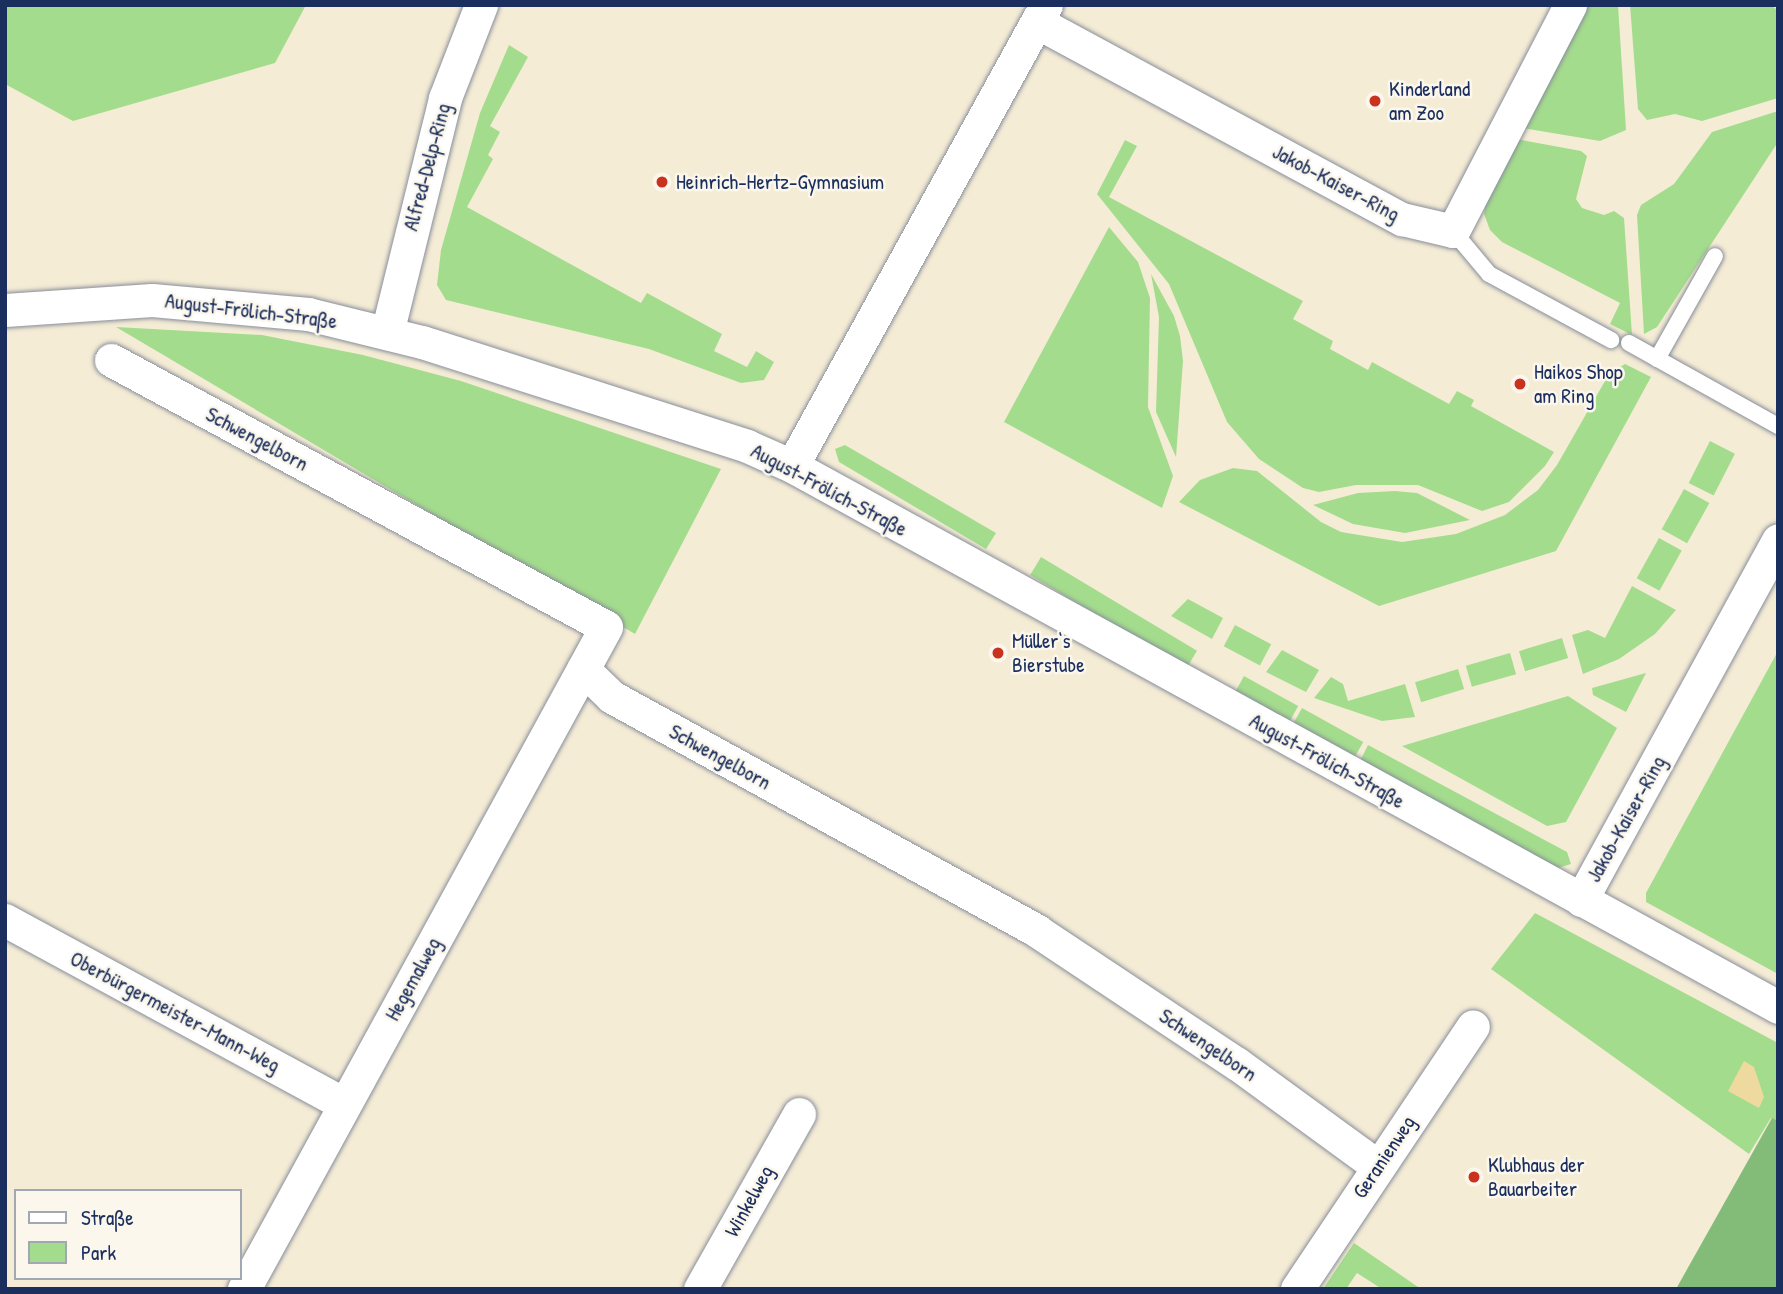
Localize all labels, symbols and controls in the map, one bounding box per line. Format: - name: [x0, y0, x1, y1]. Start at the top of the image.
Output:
- place label: Kinderland am Zoo: [1389, 76, 1470, 126]
- marker: Kinderland am Zoo: [1367, 93, 1383, 109]
- street label: Alfred-Delp-Ring: [398, 100, 456, 234]
- street label: Jakob-Kaiser-Ring: [1268, 139, 1404, 227]
- place label: Heinrich-Hertz-Gymnasium: [676, 169, 884, 195]
- marker: Heinrich-Hertz-Gymnasium: [654, 174, 670, 190]
- street label: August-Frölich-Straße: [164, 288, 338, 334]
- place label: Haikos Shop am Ring: [1534, 359, 1623, 409]
- marker: Haikos Shop am Ring: [1512, 376, 1528, 392]
- street label: Schwengelborn: [202, 402, 312, 476]
- street label: August-Frölich-Straße: [747, 438, 911, 542]
- place label: Müller‘s Bierstube: [1012, 628, 1085, 678]
- marker: Müller‘s Bierstube: [990, 645, 1006, 661]
- street label: August-Frölich-Straße: [1245, 708, 1409, 814]
- street label: Schwengelborn: [665, 719, 775, 795]
- street label: Jakob-Kaiser-Ring: [1581, 752, 1671, 886]
- street label: Hegemalweg: [380, 933, 446, 1025]
- street label: Oberbürgermeister-Mann-Weg: [66, 946, 284, 1078]
- street label: Schwengelborn: [1154, 1003, 1262, 1087]
- street label: Geranienweg: [1347, 1111, 1421, 1203]
- place label: Klubhaus der Bauarbeiter: [1488, 1152, 1585, 1202]
- street label: Winkelweg: [719, 1161, 779, 1241]
- marker: Klubhaus der Bauarbeiter: [1466, 1169, 1482, 1185]
- legend: [14, 1189, 242, 1280]
- text: Straße: [81, 1203, 134, 1232]
- text: Park: [81, 1238, 116, 1267]

